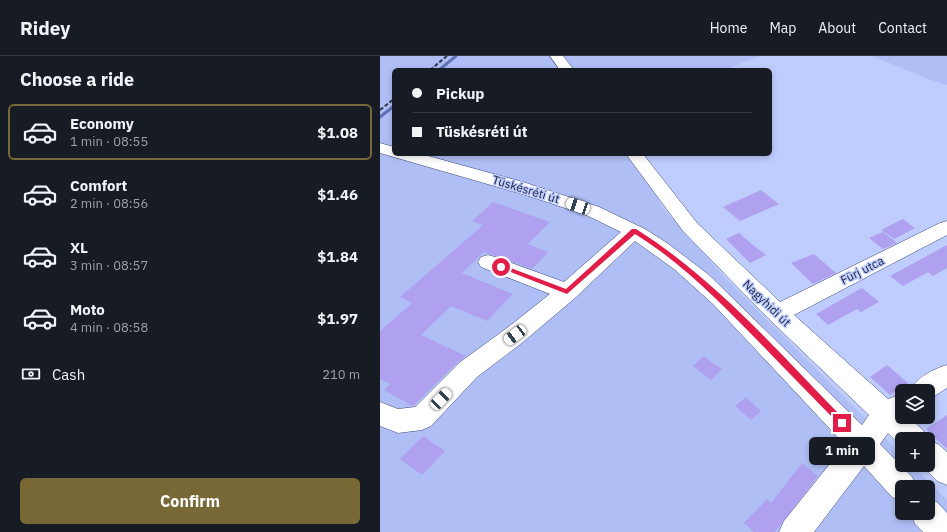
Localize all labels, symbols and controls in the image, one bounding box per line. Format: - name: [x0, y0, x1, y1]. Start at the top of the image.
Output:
- text: Ridey: [20, 16, 70, 40]
- text: Home: [710, 19, 747, 37]
- text: Map: [769, 19, 796, 37]
- text: About: [818, 19, 856, 37]
- text: Contact: [878, 19, 927, 37]
- text: Choose a ride: [20, 68, 134, 91]
- text: Pickup: [436, 84, 484, 103]
- icon: car: [22, 114, 58, 150]
- text: Economy: [70, 114, 134, 133]
- text: Tüskésréti út: [436, 122, 528, 141]
- text: $1.08: [317, 123, 358, 142]
- text: 1 min · 08:55: [70, 133, 148, 150]
- street label: Tüskésréti út: [491, 172, 561, 206]
- icon: car: [22, 176, 58, 212]
- text: Comfort: [70, 176, 127, 195]
- text: $1.46: [317, 185, 358, 204]
- text: 2 min · 08:56: [70, 195, 148, 212]
- car: [565, 196, 591, 216]
- icon: car: [22, 238, 58, 274]
- text: XL: [70, 238, 88, 257]
- text: $1.84: [317, 247, 358, 266]
- street label: Fürj utca: [838, 252, 887, 287]
- text: 3 min · 08:57: [70, 257, 148, 274]
- route start: [492, 258, 510, 276]
- street label: Nagyhidi út: [740, 276, 794, 330]
- icon: car: [22, 300, 58, 336]
- text: Moto: [70, 300, 105, 319]
- text: $1.97: [317, 309, 358, 328]
- text: 4 min · 08:58: [70, 319, 148, 336]
- car: [502, 323, 528, 347]
- icon: cash: [20, 363, 42, 385]
- text: Cash: [52, 365, 85, 384]
- text: 210 m: [322, 366, 360, 383]
- map controls: [895, 384, 935, 520]
- button: layers: [895, 384, 935, 424]
- car: [428, 386, 454, 412]
- route end: [833, 414, 851, 432]
- button: +: [895, 432, 935, 472]
- callout: 1 min: [809, 437, 875, 465]
- text: 1 min: [825, 442, 859, 459]
- button: Confirm: [20, 478, 360, 524]
- button: −: [895, 480, 935, 520]

